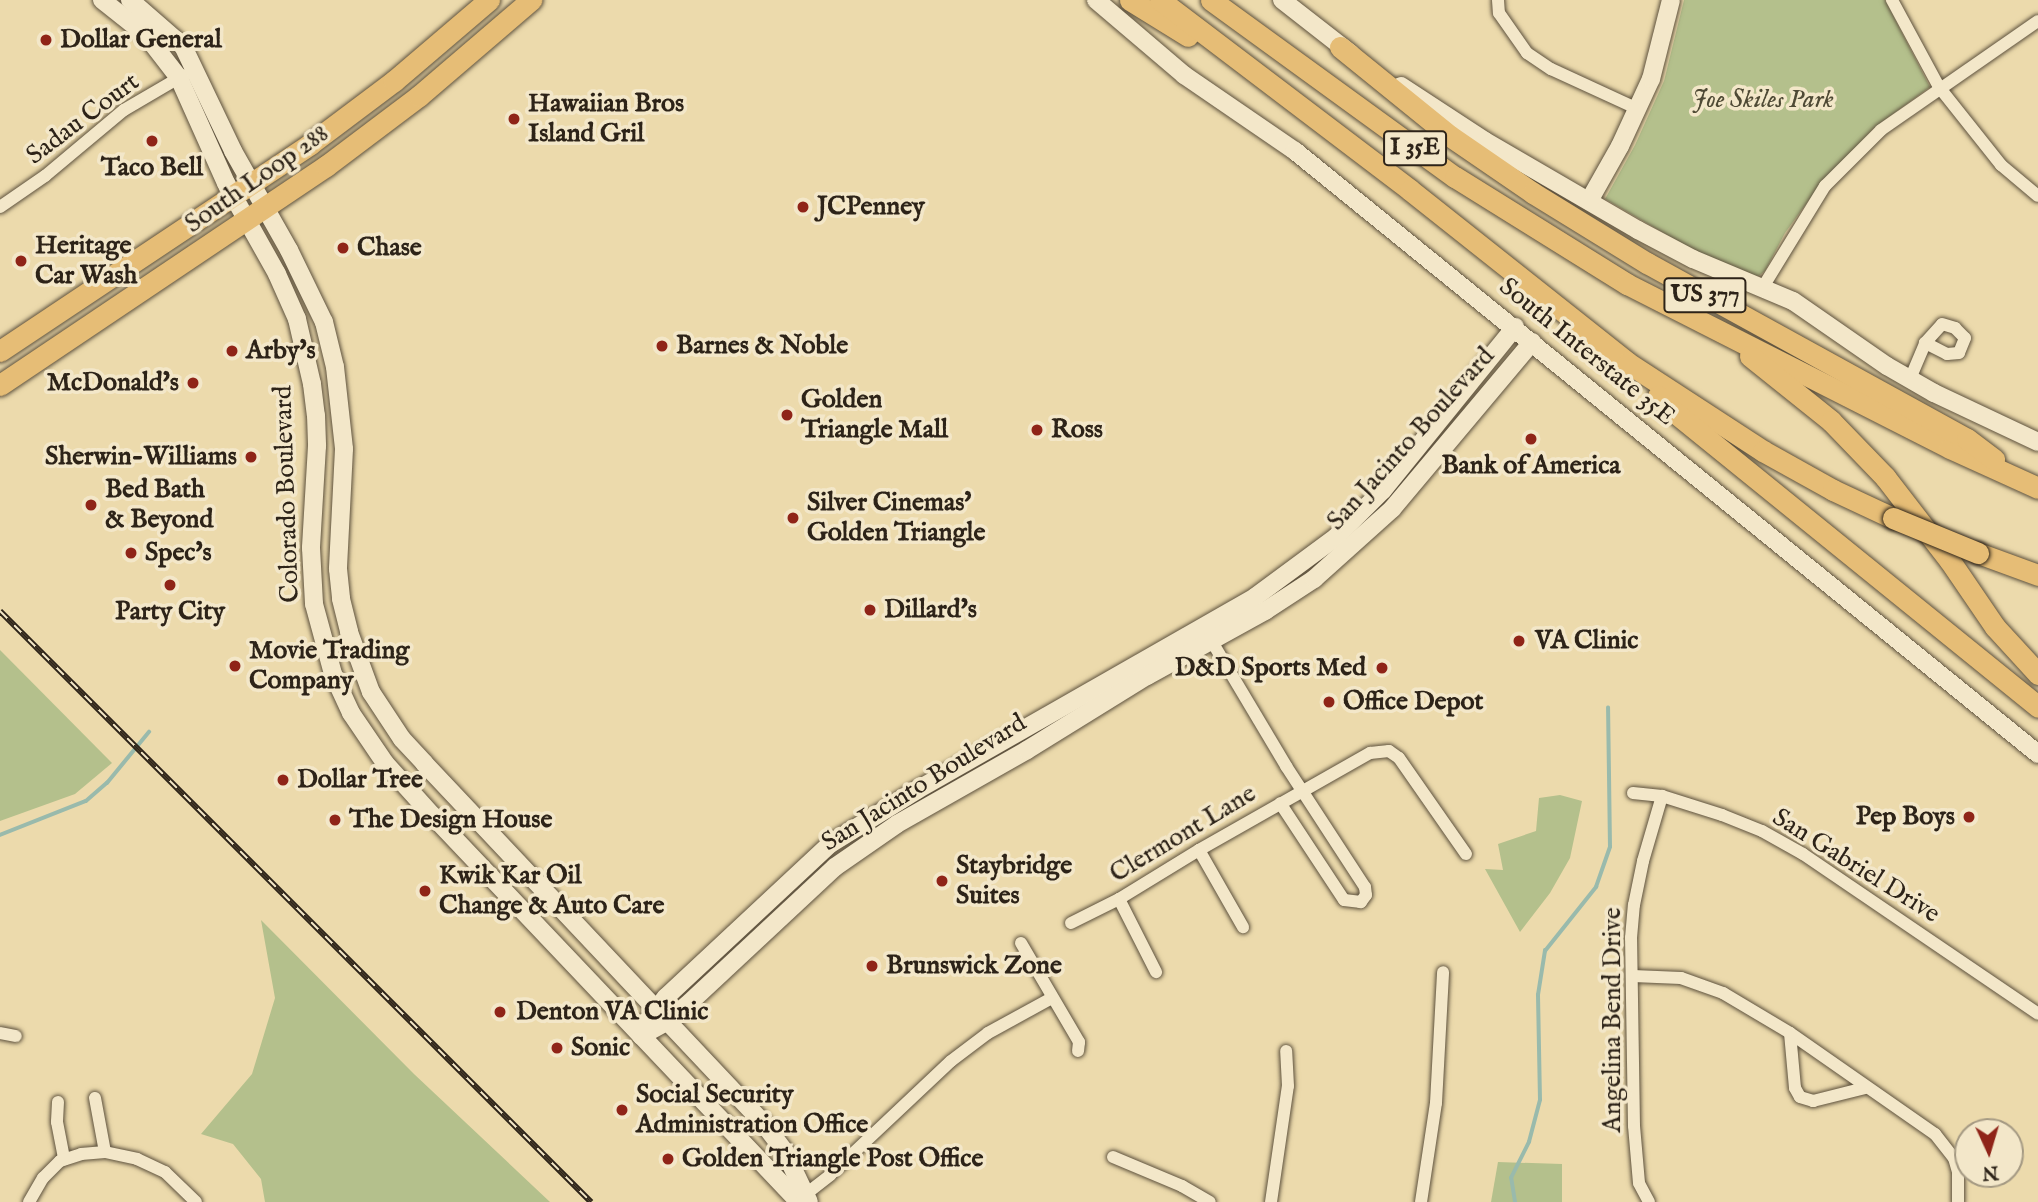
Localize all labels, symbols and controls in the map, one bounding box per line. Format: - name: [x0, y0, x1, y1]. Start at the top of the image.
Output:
- place label: Dollar General: [60, 24, 222, 56]
- marker: Dollar General: [38, 32, 54, 48]
- street label: Sadau Court: [20, 66, 146, 172]
- park label: Joe Skiles Park: [1692, 84, 1834, 116]
- place label: Hawaiian Bros Island Gril: [528, 88, 684, 150]
- marker: Hawaiian Bros Island Gril: [506, 111, 522, 127]
- street label: South Loop 288: [179, 118, 335, 240]
- road number: I 35E: [1382, 128, 1448, 168]
- marker: Taco Bell: [144, 133, 160, 149]
- place label: Taco Bell: [101, 152, 203, 184]
- place label: JCPenney: [817, 191, 925, 223]
- marker: JCPenney: [795, 199, 811, 215]
- place label: Heritage Car Wash: [35, 230, 137, 292]
- place label: Chase: [357, 232, 422, 264]
- marker: Chase: [335, 240, 351, 256]
- marker: Heritage Car Wash: [13, 253, 29, 269]
- street label: South Interstate 35E: [1493, 271, 1681, 433]
- road number: US 377: [1663, 274, 1747, 316]
- place label: Barnes & Noble: [676, 330, 848, 362]
- place label: Arby's: [246, 335, 316, 367]
- marker: Barnes & Noble: [654, 338, 670, 354]
- street label: San Jacinto Boulevard: [1321, 341, 1501, 537]
- marker: Arby's: [224, 343, 240, 359]
- place label: McDonald's: [47, 367, 179, 399]
- marker: McDonald's: [185, 375, 201, 391]
- place label: Golden Triangle Mall: [801, 384, 948, 446]
- street label: Colorado Boulevard: [268, 385, 306, 603]
- marker: Golden Triangle Mall: [779, 407, 795, 423]
- place label: Ross: [1051, 414, 1103, 446]
- marker: Ross: [1029, 422, 1045, 438]
- marker: Bank of America: [1523, 431, 1539, 447]
- place label: Sherwin-Williams: [45, 441, 237, 473]
- marker: Sherwin-Williams: [243, 449, 259, 465]
- place label: Bank of America: [1441, 450, 1621, 482]
- place label: Bed Bath & Beyond: [105, 474, 213, 536]
- place label: Silver Cinemas' Golden Triangle: [807, 487, 985, 548]
- marker: Bed Bath & Beyond: [83, 497, 99, 513]
- marker: Silver Cinemas' Golden Triangle: [785, 510, 801, 526]
- place label: Spec's: [145, 537, 212, 569]
- marker: Spec's: [123, 545, 139, 561]
- marker: Party City: [162, 577, 178, 593]
- place label: Dillard's: [884, 594, 977, 626]
- place label: Party City: [115, 596, 225, 628]
- marker: Dillard's: [862, 602, 878, 618]
- place label: VA Clinic: [1535, 625, 1639, 657]
- marker: VA Clinic: [1509, 631, 1529, 651]
- place label: Movie Trading Company: [249, 635, 409, 696]
- place label: D&D Sports Med: [1174, 652, 1366, 684]
- marker: Movie Trading Company: [227, 658, 243, 674]
- marker: D&D Sports Med: [1372, 658, 1392, 678]
- place label: Office Depot: [1343, 686, 1483, 718]
- marker: Office Depot: [1321, 694, 1337, 710]
- street label: San Jacinto Boulevard: [816, 707, 1032, 859]
- place label: Dollar Tree: [297, 764, 423, 796]
- marker: Dollar Tree: [275, 772, 291, 788]
- street label: Clermont Lane: [1104, 778, 1262, 890]
- place label: Pep Boys: [1856, 801, 1955, 833]
- street label: San Gabriel Drive: [1767, 802, 1945, 930]
- place label: The Design House: [349, 804, 552, 836]
- marker: Pep Boys: [1961, 809, 1977, 825]
- marker: The Design House: [327, 812, 343, 828]
- place label: Staybridge Suites: [956, 850, 1072, 912]
- place label: Kwik Kar Oil Change & Auto Care: [439, 860, 664, 922]
- marker: Staybridge Suites: [934, 873, 950, 889]
- marker: Kwik Kar Oil Change & Auto Care: [417, 883, 433, 899]
- street label: Angelina Bend Drive: [1597, 907, 1629, 1133]
- place label: Brunswick Zone: [886, 950, 1062, 982]
- marker: Brunswick Zone: [864, 958, 880, 974]
- place label: Denton VA Clinic: [516, 996, 708, 1028]
- marker: Denton VA Clinic: [490, 1002, 510, 1022]
- place label: Sonic: [571, 1032, 630, 1064]
- marker: Sonic: [549, 1040, 565, 1056]
- place label: Social Security Administration Office: [636, 1079, 868, 1140]
- marker: Social Security Administration Office: [614, 1102, 630, 1118]
- north arrow: [1954, 1118, 2024, 1188]
- place label: Golden Triangle Post Office: [682, 1143, 983, 1175]
- marker: Golden Triangle Post Office: [660, 1151, 676, 1167]
- text: N: [1981, 1159, 1999, 1184]

